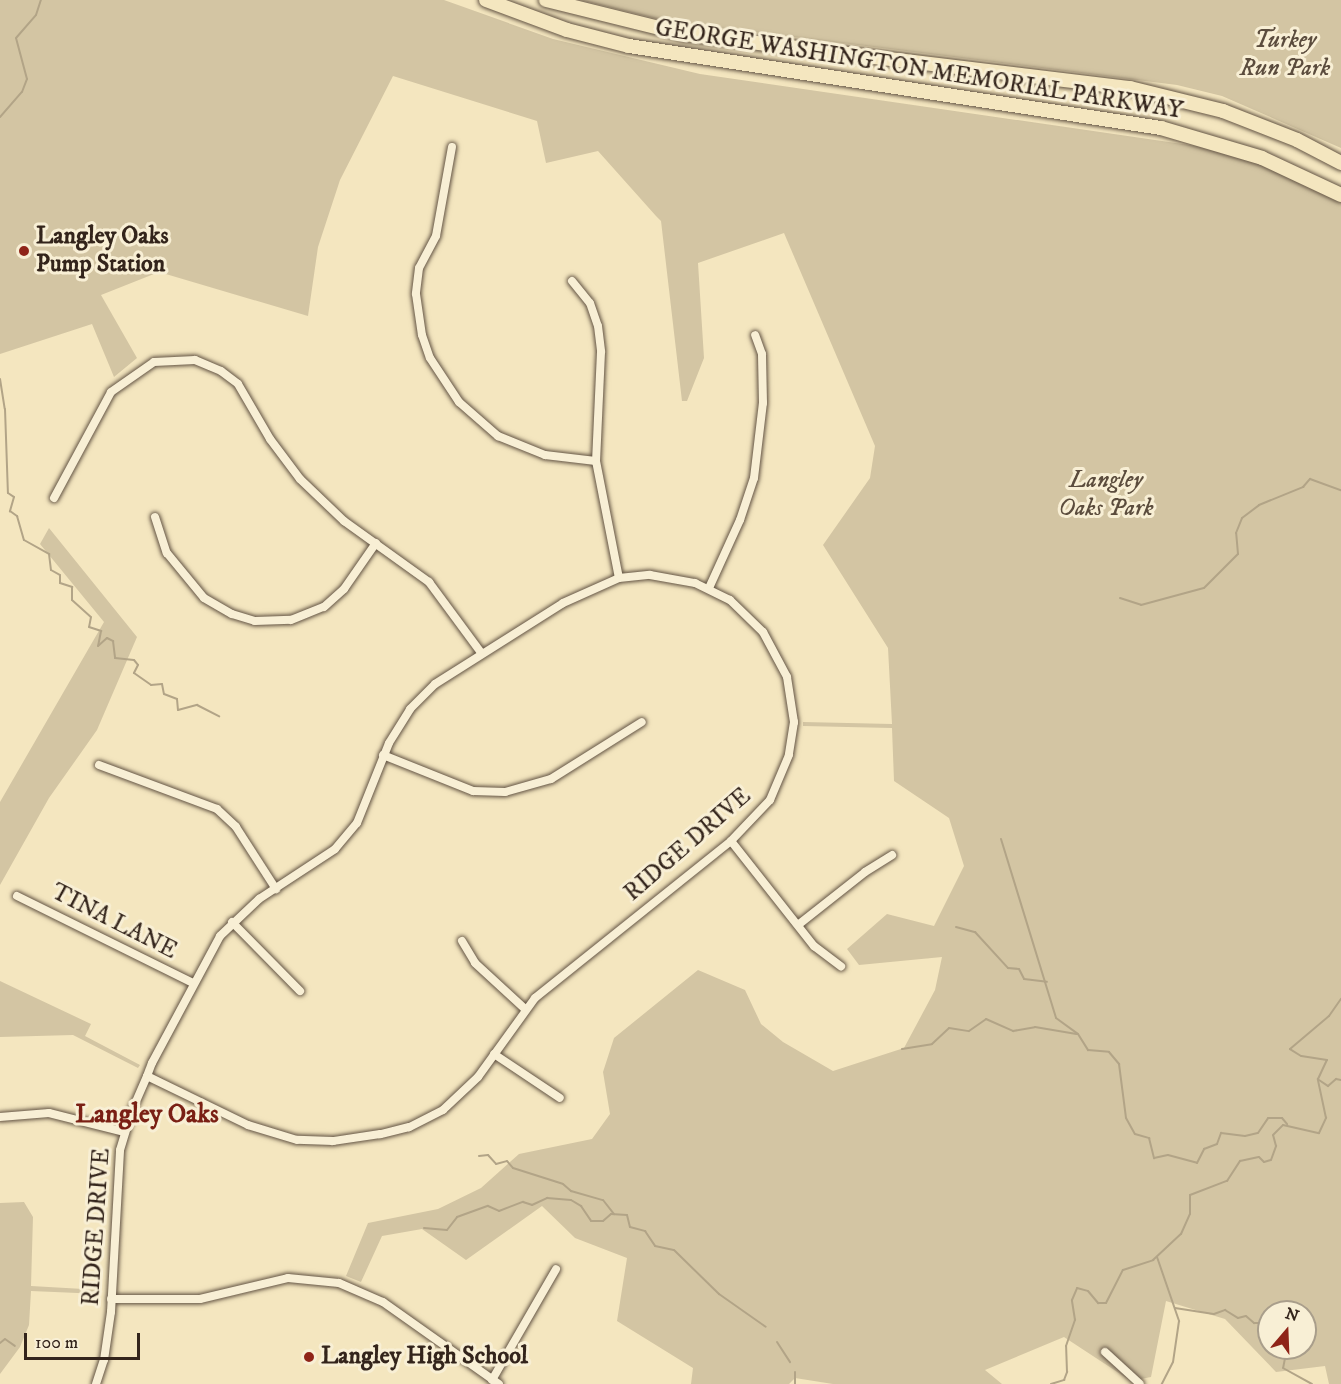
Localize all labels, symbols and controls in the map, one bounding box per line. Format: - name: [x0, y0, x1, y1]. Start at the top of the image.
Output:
- street label: GEORGE WASHINGTON MEMORIAL PARKWAY: [653, 14, 1185, 126]
- park label: Turkey Run Park: [1240, 27, 1330, 83]
- place label: Langley Oaks Pump Station: [36, 223, 168, 279]
- marker: Langley Oaks Pump Station: [17, 244, 31, 258]
- park label: Langley Oaks Park: [1058, 467, 1154, 523]
- street label: RIDGE DRIVE: [619, 782, 757, 908]
- street label: TINA LANE: [46, 878, 182, 966]
- district label: Langley Oaks: [75, 1099, 219, 1131]
- street label: RIDGE DRIVE: [77, 1147, 117, 1307]
- north arrow: [1257, 1300, 1317, 1360]
- text: N: [1283, 1303, 1302, 1326]
- scale bar: [27, 1321, 142, 1359]
- text: 100 m: [35, 1332, 78, 1354]
- place label: Langley High School: [321, 1343, 528, 1371]
- marker: Langley High School: [302, 1350, 316, 1364]

